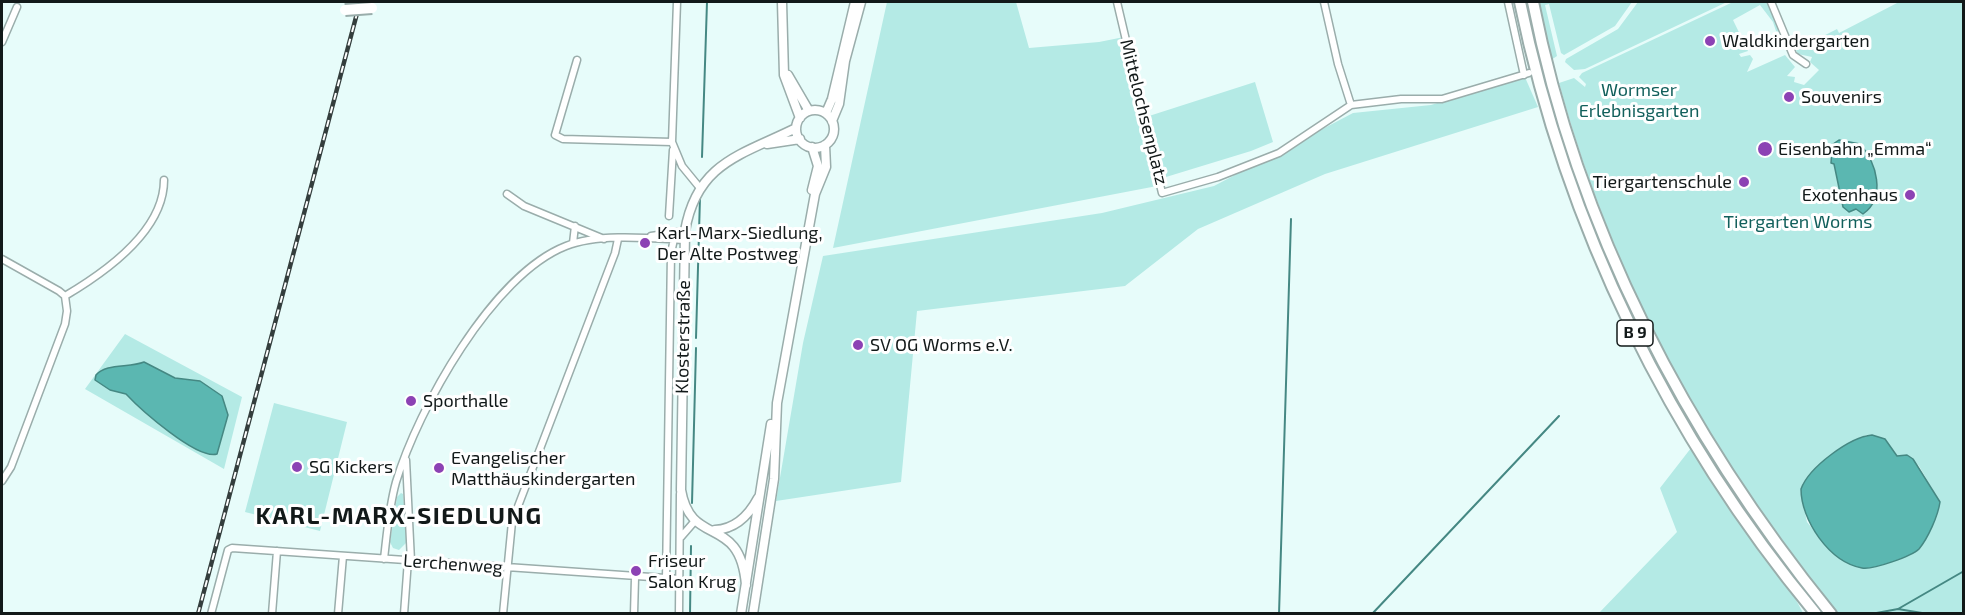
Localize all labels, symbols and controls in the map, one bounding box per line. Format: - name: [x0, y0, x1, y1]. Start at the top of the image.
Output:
- place label: Waldkindergarten: [1722, 30, 1870, 52]
- marker: Waldkindergarten: [1703, 34, 1717, 48]
- street label: Mittelochsenplatz: [1115, 37, 1173, 187]
- park label: Wormser Erlebnisgarten: [1579, 79, 1699, 122]
- place label: Souvenirs: [1801, 86, 1882, 108]
- marker: Souvenirs: [1782, 90, 1796, 104]
- place label: Eisenbahn „Emma“: [1778, 138, 1932, 160]
- marker: Eisenbahn „Emma“: [1756, 140, 1774, 158]
- place label: Tiergartenschule: [1593, 171, 1732, 193]
- marker: Tiergartenschule: [1737, 175, 1751, 189]
- place label: Exotenhaus: [1802, 184, 1898, 206]
- marker: Exotenhaus: [1903, 188, 1917, 202]
- park label: Tiergarten Worms: [1724, 211, 1872, 233]
- place label: Karl-Marx-Siedlung, Der Alte Postweg: [657, 222, 823, 264]
- marker: Karl-Marx-Siedlung, Der Alte Postweg: [638, 236, 652, 250]
- street label: Klosterstraße: [671, 280, 695, 394]
- road number: B 9: [1617, 320, 1653, 346]
- place label: SV OG Worms e.V.: [870, 334, 1013, 356]
- marker: SV OG Worms e.V.: [851, 338, 865, 352]
- place label: Sporthalle: [423, 390, 509, 412]
- marker: Sporthalle: [404, 394, 418, 408]
- place label: Evangelischer Matthäuskindergarten: [451, 447, 635, 490]
- place label: SG Kickers: [309, 456, 393, 478]
- marker: SG Kickers: [290, 460, 304, 474]
- marker: Evangelischer Matthäuskindergarten: [432, 461, 446, 475]
- district label: KARL-MARX-SIEDLUNG: [256, 502, 542, 530]
- street label: Lerchenweg: [402, 550, 504, 578]
- place label: Friseur Salon Krug: [648, 550, 736, 592]
- marker: Friseur Salon Krug: [629, 564, 643, 578]

